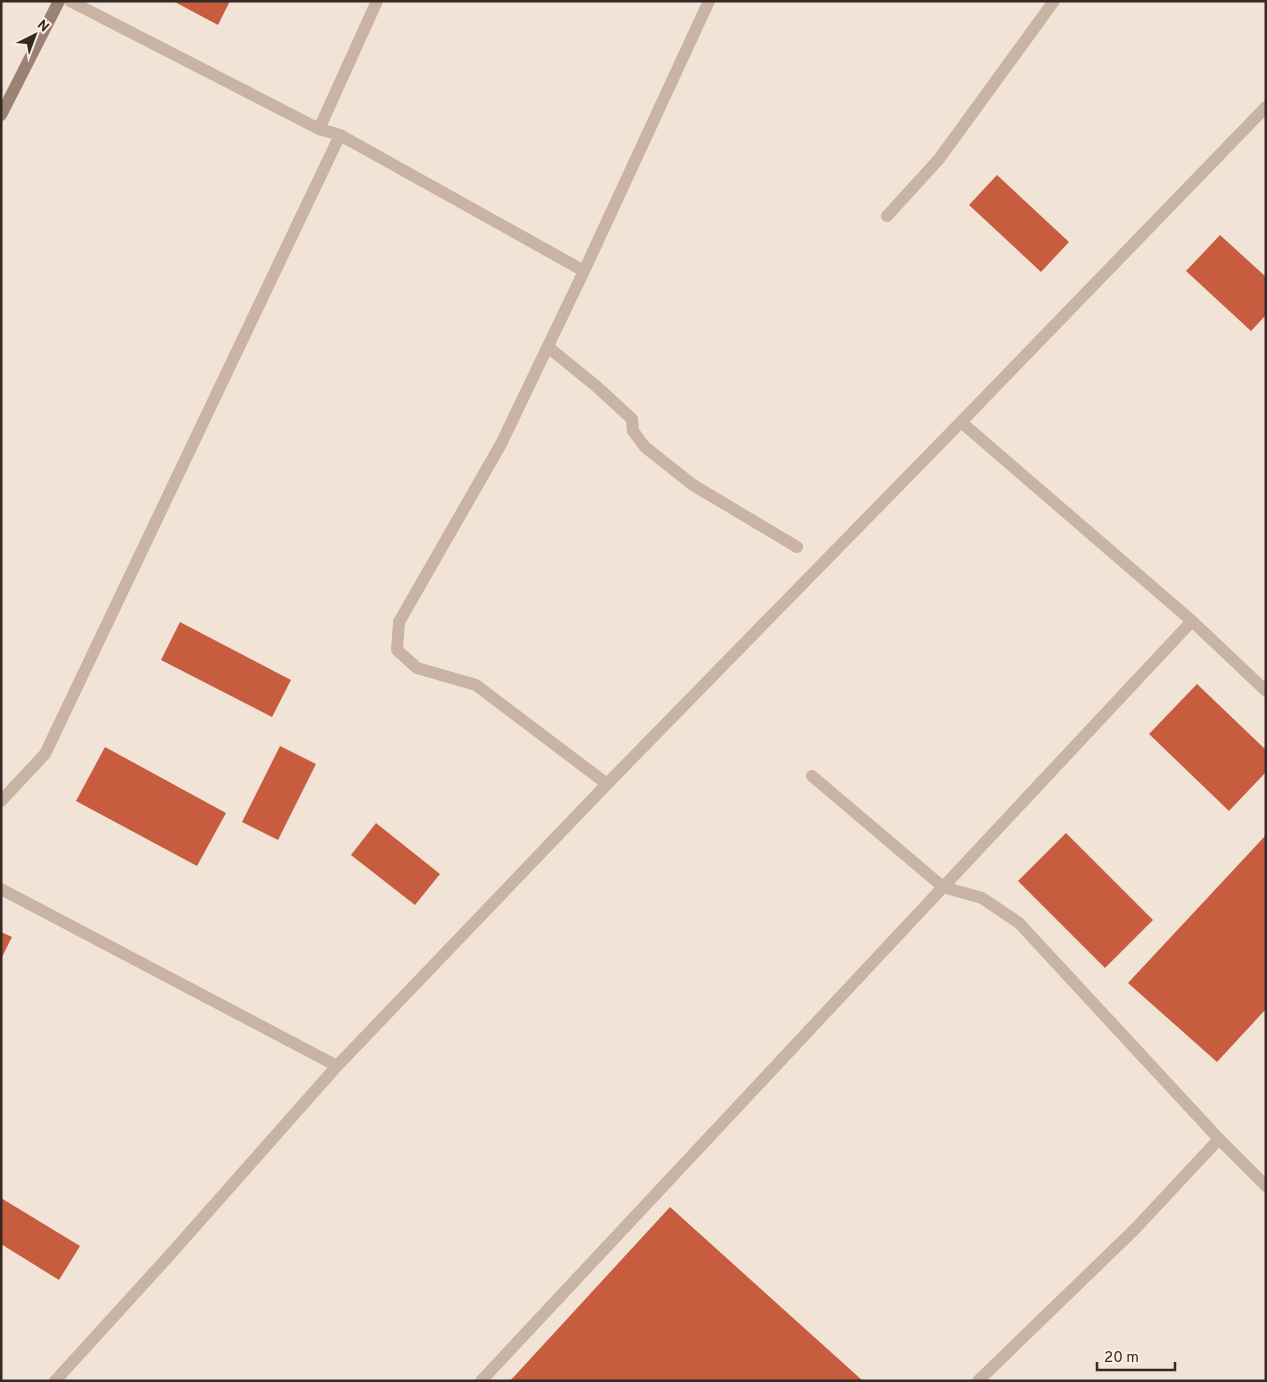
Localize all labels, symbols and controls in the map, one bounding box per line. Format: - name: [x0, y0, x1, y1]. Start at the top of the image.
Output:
- north arrow: [10, 10, 60, 60]
- text: N: [33, 17, 52, 36]
- scale bar: [1097, 1340, 1174, 1372]
- text: 20 m: [1104, 1349, 1139, 1368]

